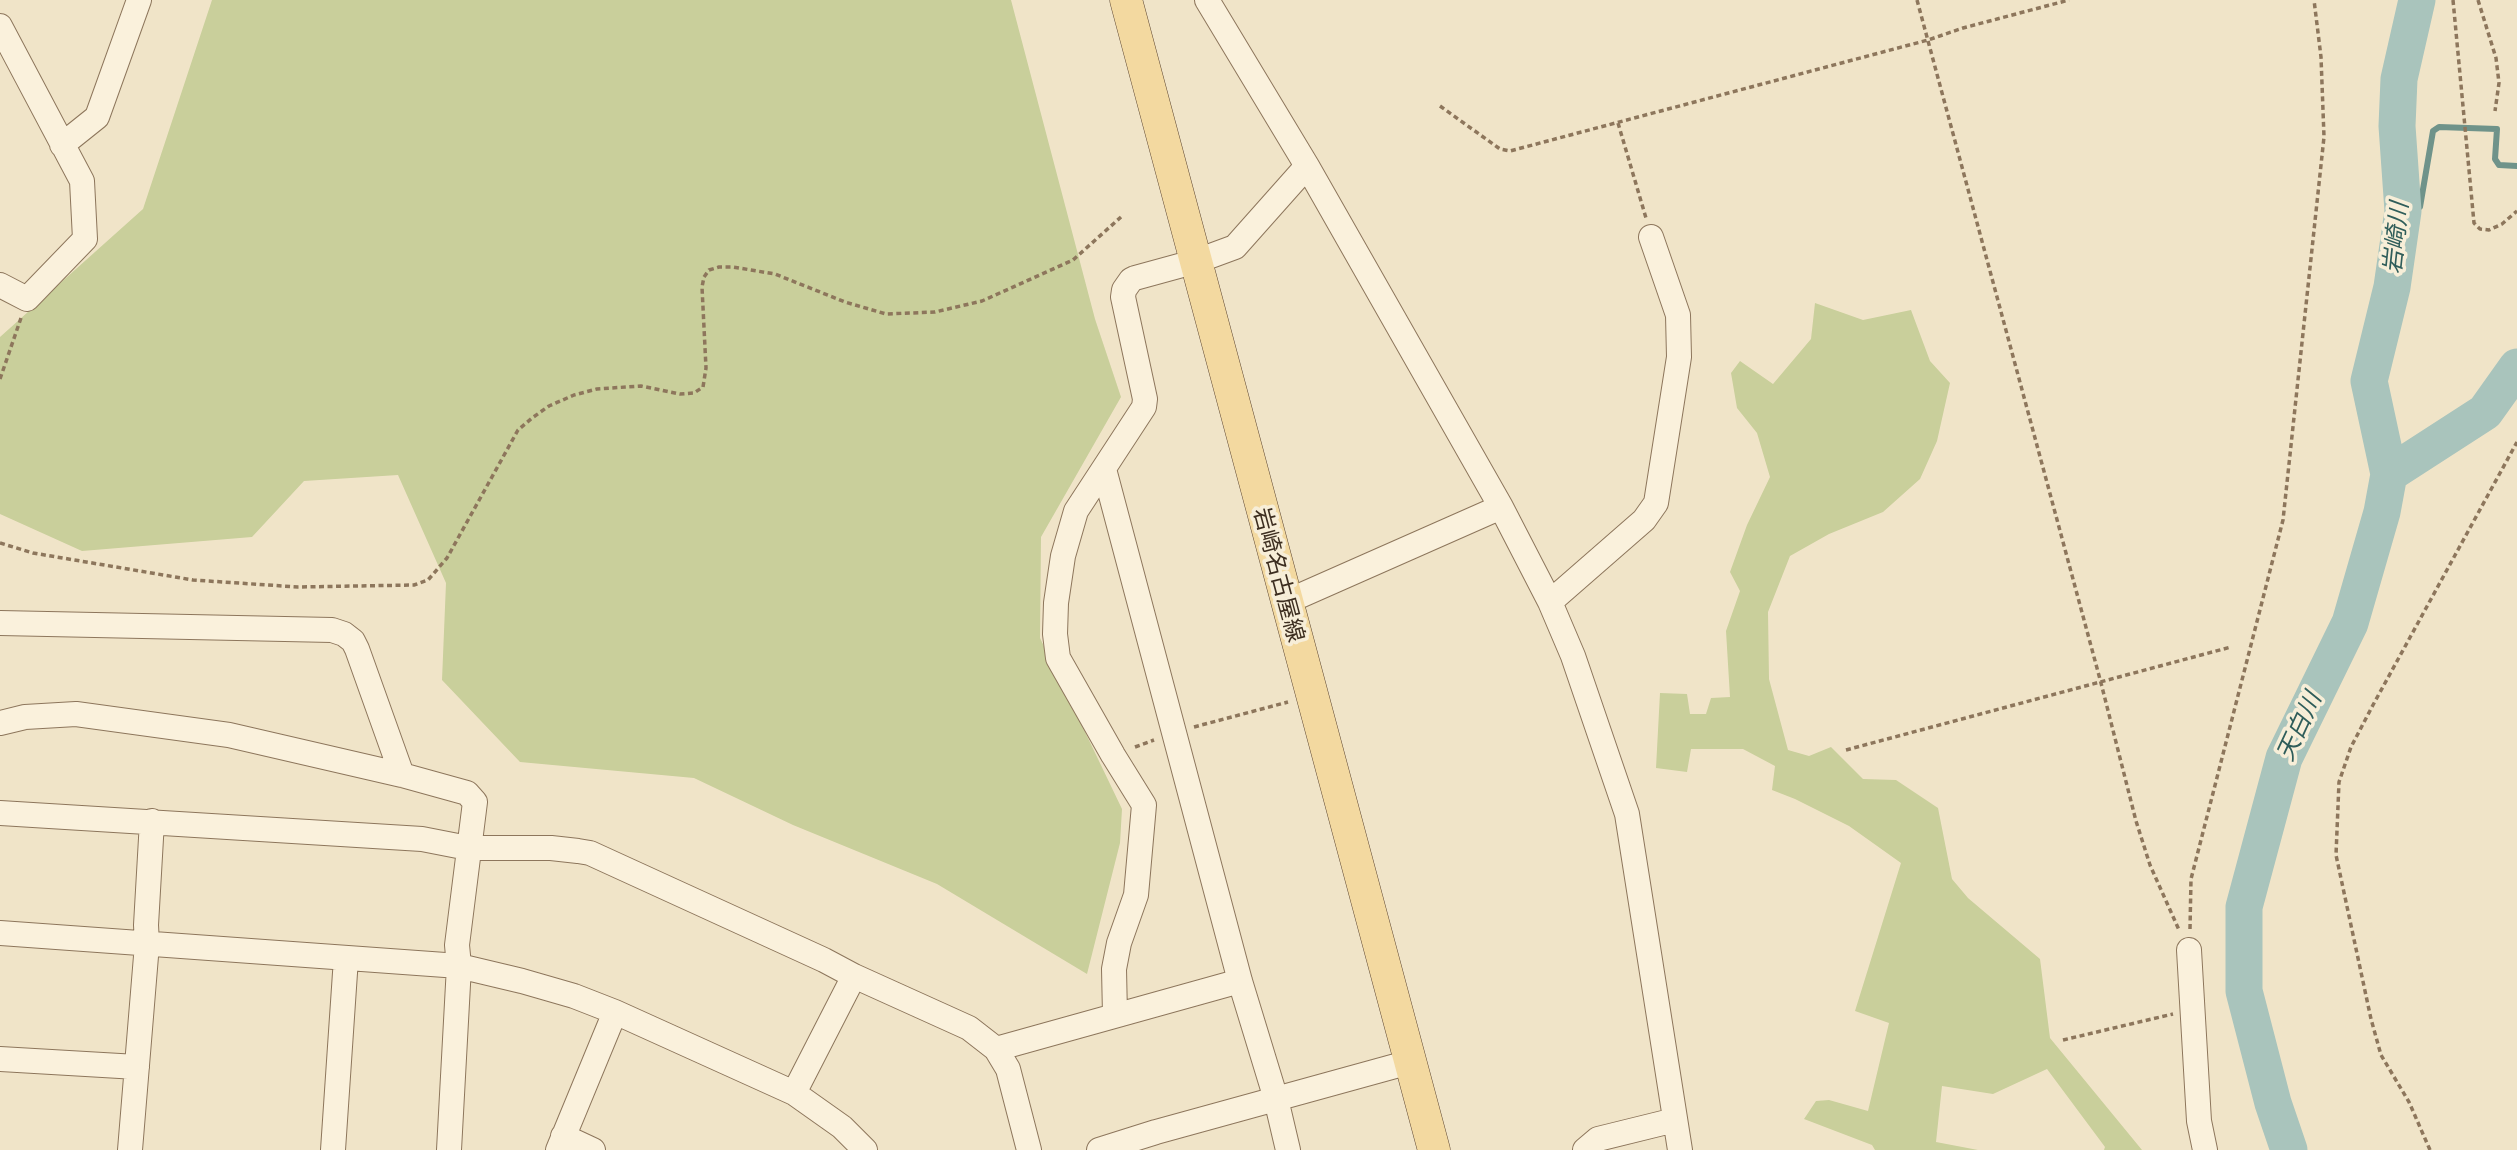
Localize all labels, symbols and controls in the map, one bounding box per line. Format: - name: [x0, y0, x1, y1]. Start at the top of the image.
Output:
- water label: 岩崎川: [2379, 201, 2415, 275]
- street label: 岩崎名古屋線: [1247, 505, 1309, 645]
- water label: 天白川: [2272, 688, 2328, 766]

